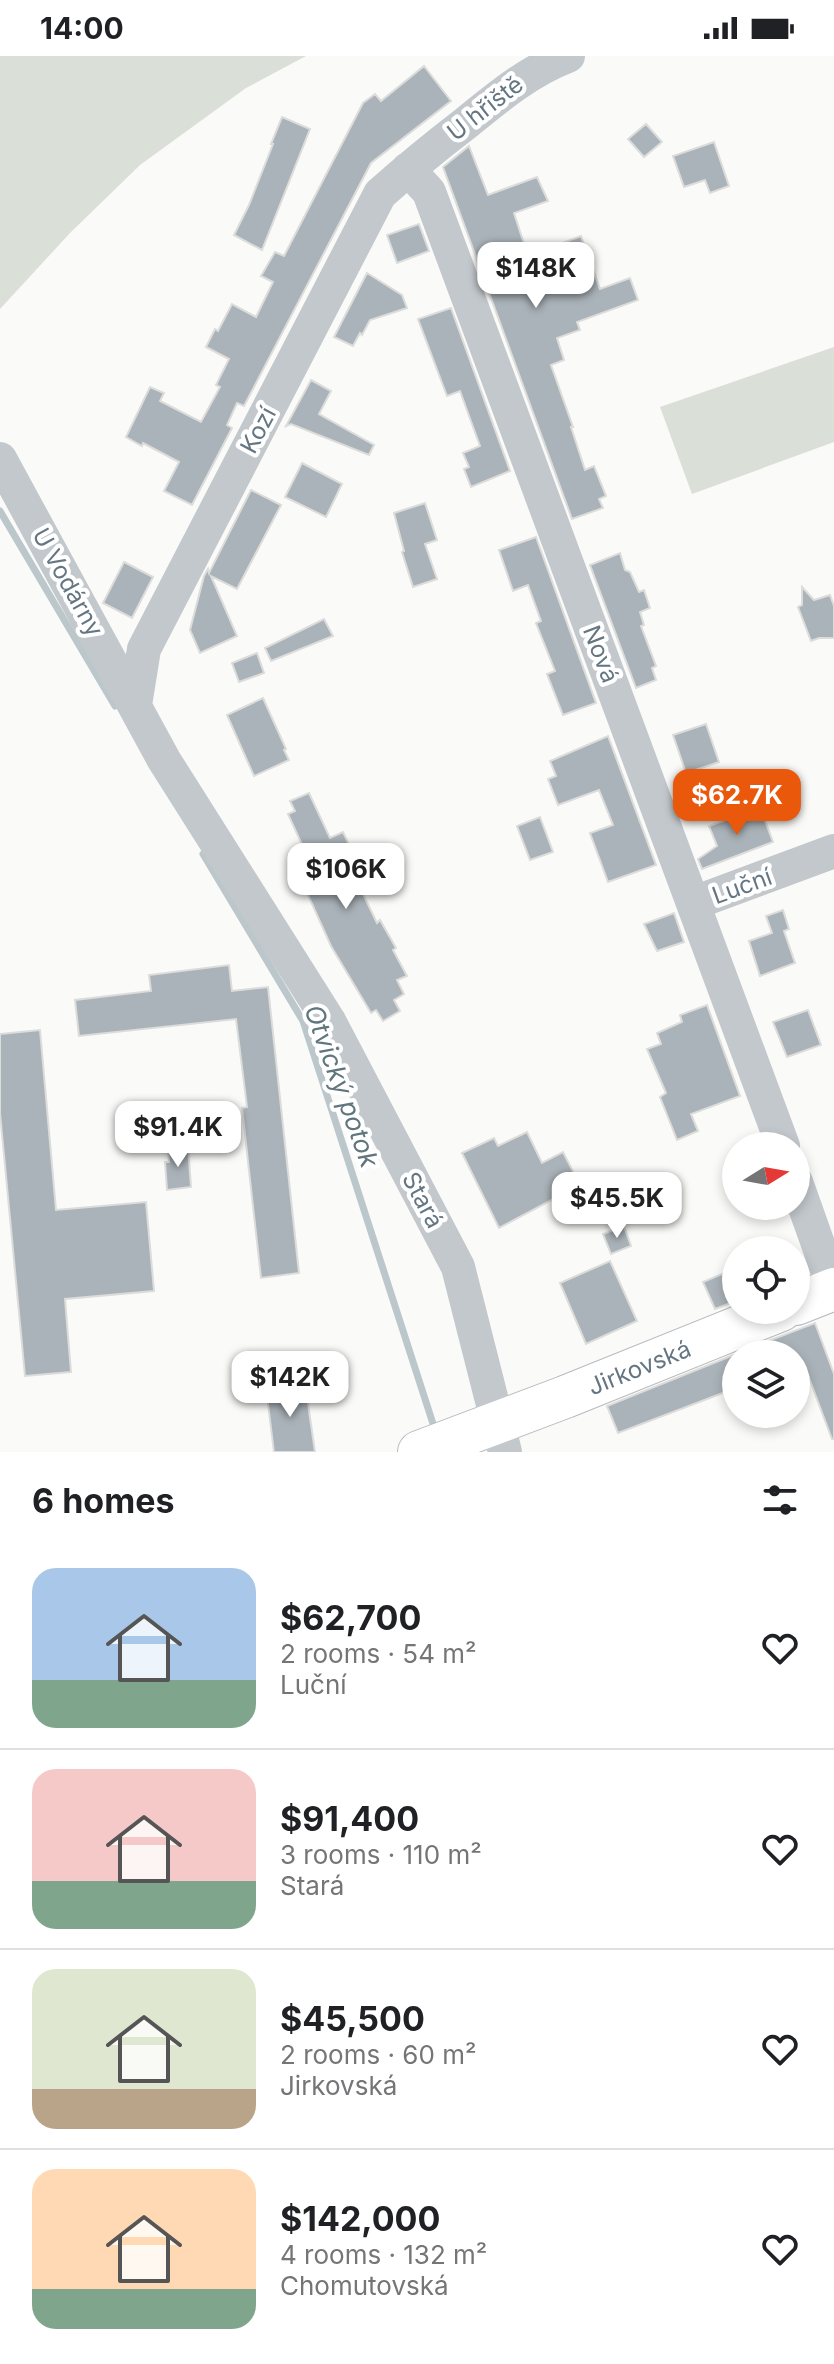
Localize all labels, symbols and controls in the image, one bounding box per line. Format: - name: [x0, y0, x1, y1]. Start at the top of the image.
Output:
- text: 14:00: [40, 10, 124, 46]
- street label: U hřiště: [441, 69, 529, 147]
- pin: $148K: [480, 242, 592, 310]
- text: $148K: [495, 252, 577, 283]
- street label: Kozí: [234, 402, 282, 458]
- street label: U Vodárny: [26, 523, 110, 641]
- street label: Nová: [577, 621, 625, 687]
- pin: $62.7K: [672, 769, 802, 837]
- text: $62.7K: [691, 779, 783, 810]
- pin: $106K: [290, 843, 402, 911]
- text: $106K: [305, 853, 387, 884]
- street label: Luční: [708, 862, 776, 910]
- water label: Otvický potok: [298, 1001, 386, 1172]
- pin: $91.4K: [113, 1101, 243, 1169]
- text: $91.4K: [133, 1111, 223, 1142]
- north arrow: [722, 1132, 810, 1220]
- map controls: [722, 1132, 810, 1428]
- street label: Stará: [396, 1167, 450, 1233]
- pin: $45.5K: [552, 1172, 682, 1240]
- text: $45.5K: [570, 1182, 664, 1213]
- button: locate: [722, 1236, 810, 1324]
- street label: Jirkovská: [584, 1333, 695, 1401]
- button: layers: [722, 1340, 810, 1428]
- pin: $142K: [234, 1351, 346, 1419]
- text: $142K: [250, 1361, 330, 1392]
- icon: filters: [758, 1478, 802, 1522]
- text: 6 homes: [32, 1480, 174, 1521]
- text: $62,700: [280, 1597, 421, 1638]
- icon: home: [96, 1600, 192, 1696]
- icon: heart: [758, 1626, 802, 1670]
- text: 2 rooms · 54 m²: [280, 1638, 477, 1669]
- text: Luční: [280, 1669, 347, 1700]
- text: $91,400: [280, 1798, 419, 1839]
- icon: home: [96, 1801, 192, 1897]
- icon: heart: [758, 1827, 802, 1871]
- text: 3 rooms · 110 m²: [280, 1839, 482, 1870]
- text: Stará: [280, 1870, 344, 1901]
- text: $45,500: [280, 1998, 425, 2039]
- icon: home: [96, 2001, 192, 2097]
- icon: heart: [758, 2027, 802, 2071]
- text: 2 rooms · 60 m²: [280, 2039, 476, 2070]
- text: Jirkovská: [280, 2070, 397, 2101]
- text: $142,000: [280, 2198, 440, 2239]
- icon: home: [96, 2201, 192, 2297]
- icon: heart: [758, 2227, 802, 2271]
- text: 4 rooms · 132 m²: [280, 2239, 487, 2270]
- text: Chomutovská: [280, 2270, 449, 2301]

